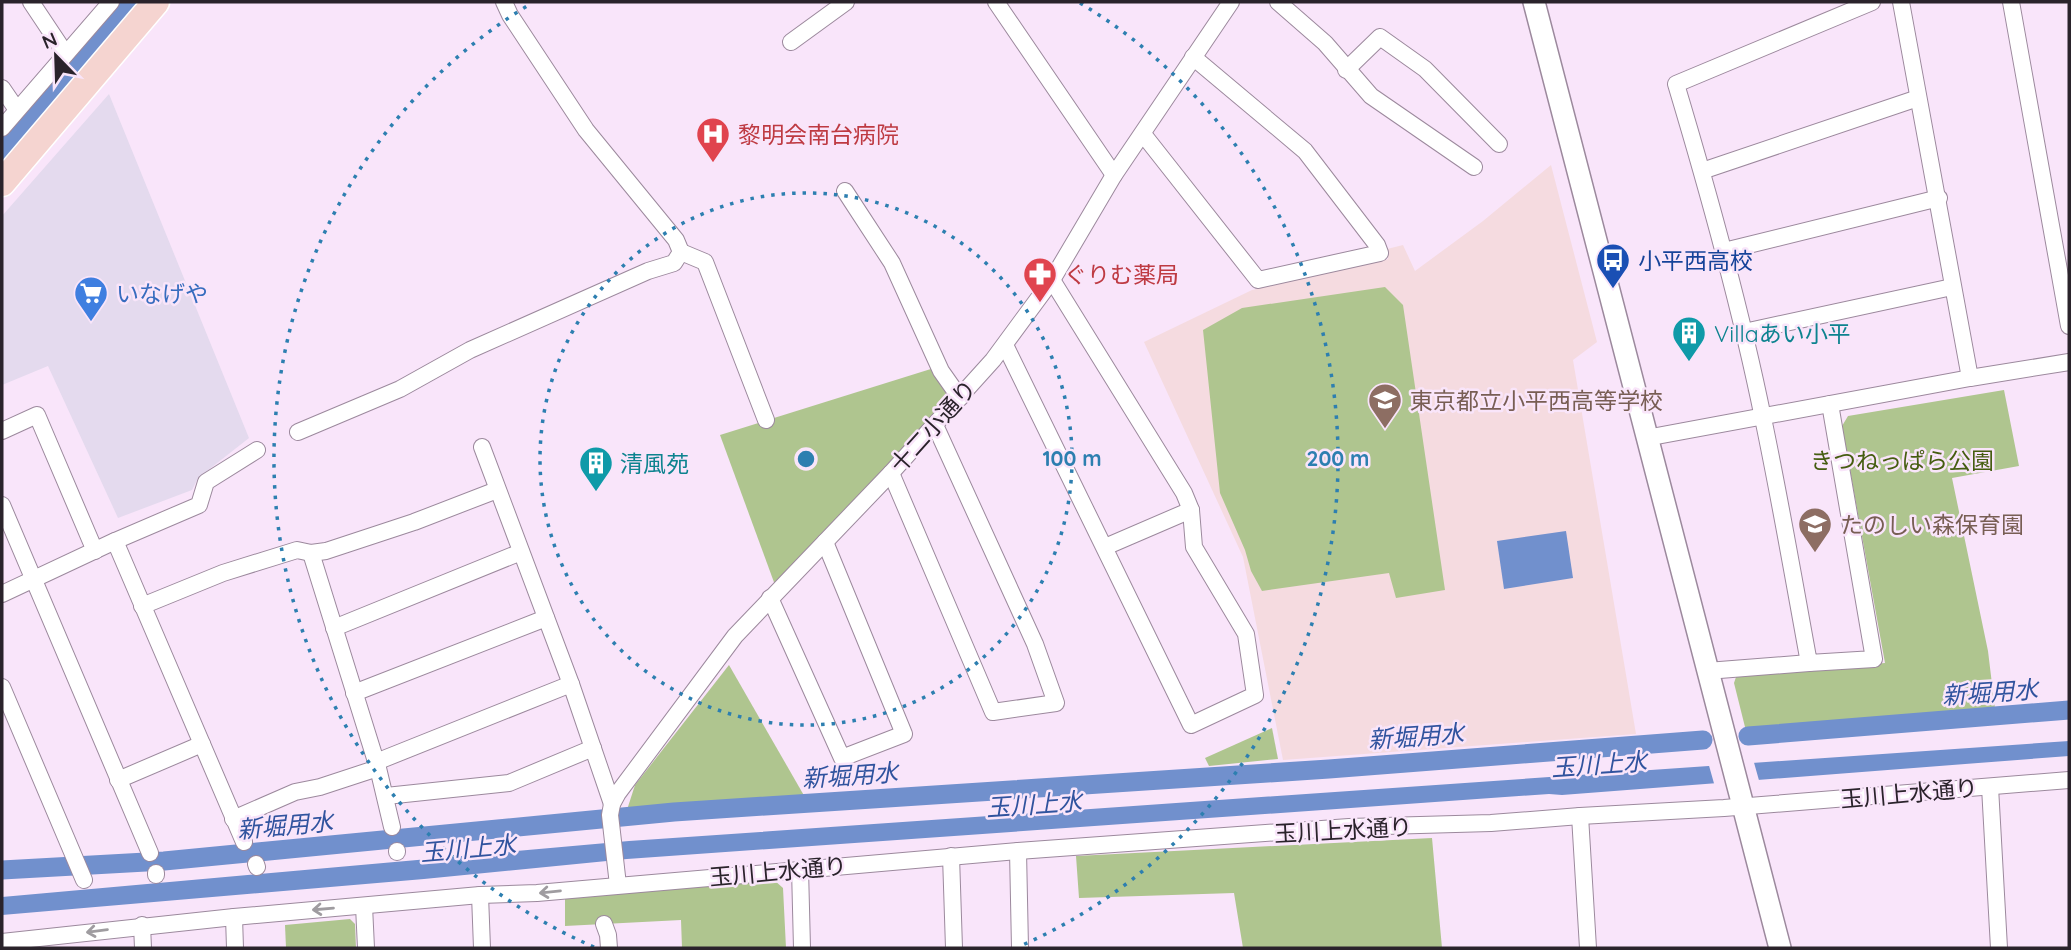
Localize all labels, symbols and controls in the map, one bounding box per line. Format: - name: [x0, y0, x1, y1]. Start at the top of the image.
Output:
- north arrow: [21, 21, 91, 91]
- text: N: [38, 27, 60, 54]
- hospital icon: 黎明会南台病院: [694, 115, 732, 164]
- place label: 黎明会南台病院: [738, 120, 899, 149]
- bus stop icon: 小平西高校: [1594, 241, 1632, 290]
- place label: 小平西高校: [1638, 246, 1753, 275]
- pharmacy icon: ぐりむ薬局: [1021, 255, 1059, 304]
- place label: ぐりむ薬局: [1064, 260, 1179, 289]
- supermarket icon: いなげや: [72, 274, 110, 323]
- place label: いなげや: [116, 279, 208, 308]
- building icon: Villaあい小平: [1670, 314, 1708, 363]
- place label: Villaあい小平: [1714, 319, 1851, 348]
- street label: 十二小通り: [884, 374, 982, 478]
- school or university icon: 東京都立小平西高等学校: [1366, 381, 1404, 430]
- place label: 東京都立小平西高等学校: [1410, 386, 1663, 415]
- building icon: 清風苑: [577, 444, 615, 493]
- text: 100 m: [1042, 445, 1102, 471]
- text: 200 m: [1307, 445, 1369, 471]
- park label: きつねっぱら公園: [1810, 446, 1994, 475]
- centre of rings: [794, 447, 818, 471]
- place label: 清風苑: [620, 449, 689, 478]
- school or university icon: たのしい森保育園: [1796, 505, 1834, 554]
- place label: たのしい森保育園: [1840, 510, 2024, 539]
- water label: 新堀用水: [1941, 673, 2042, 710]
- water label: 新堀用水: [1367, 717, 1468, 754]
- water label: 玉川上水: [1550, 745, 1651, 782]
- water label: 新堀用水: [801, 756, 902, 793]
- street label: 玉川上水通り: [1839, 773, 1979, 813]
- water label: 玉川上水: [985, 785, 1086, 822]
- water label: 新堀用水: [236, 806, 337, 844]
- street label: 玉川上水通り: [1273, 812, 1413, 848]
- water label: 玉川上水: [419, 829, 520, 867]
- street label: 玉川上水通り: [708, 851, 848, 891]
- one-way arrow: [539, 886, 562, 899]
- one-way arrow: [312, 903, 335, 916]
- one-way arrow: [86, 925, 108, 938]

